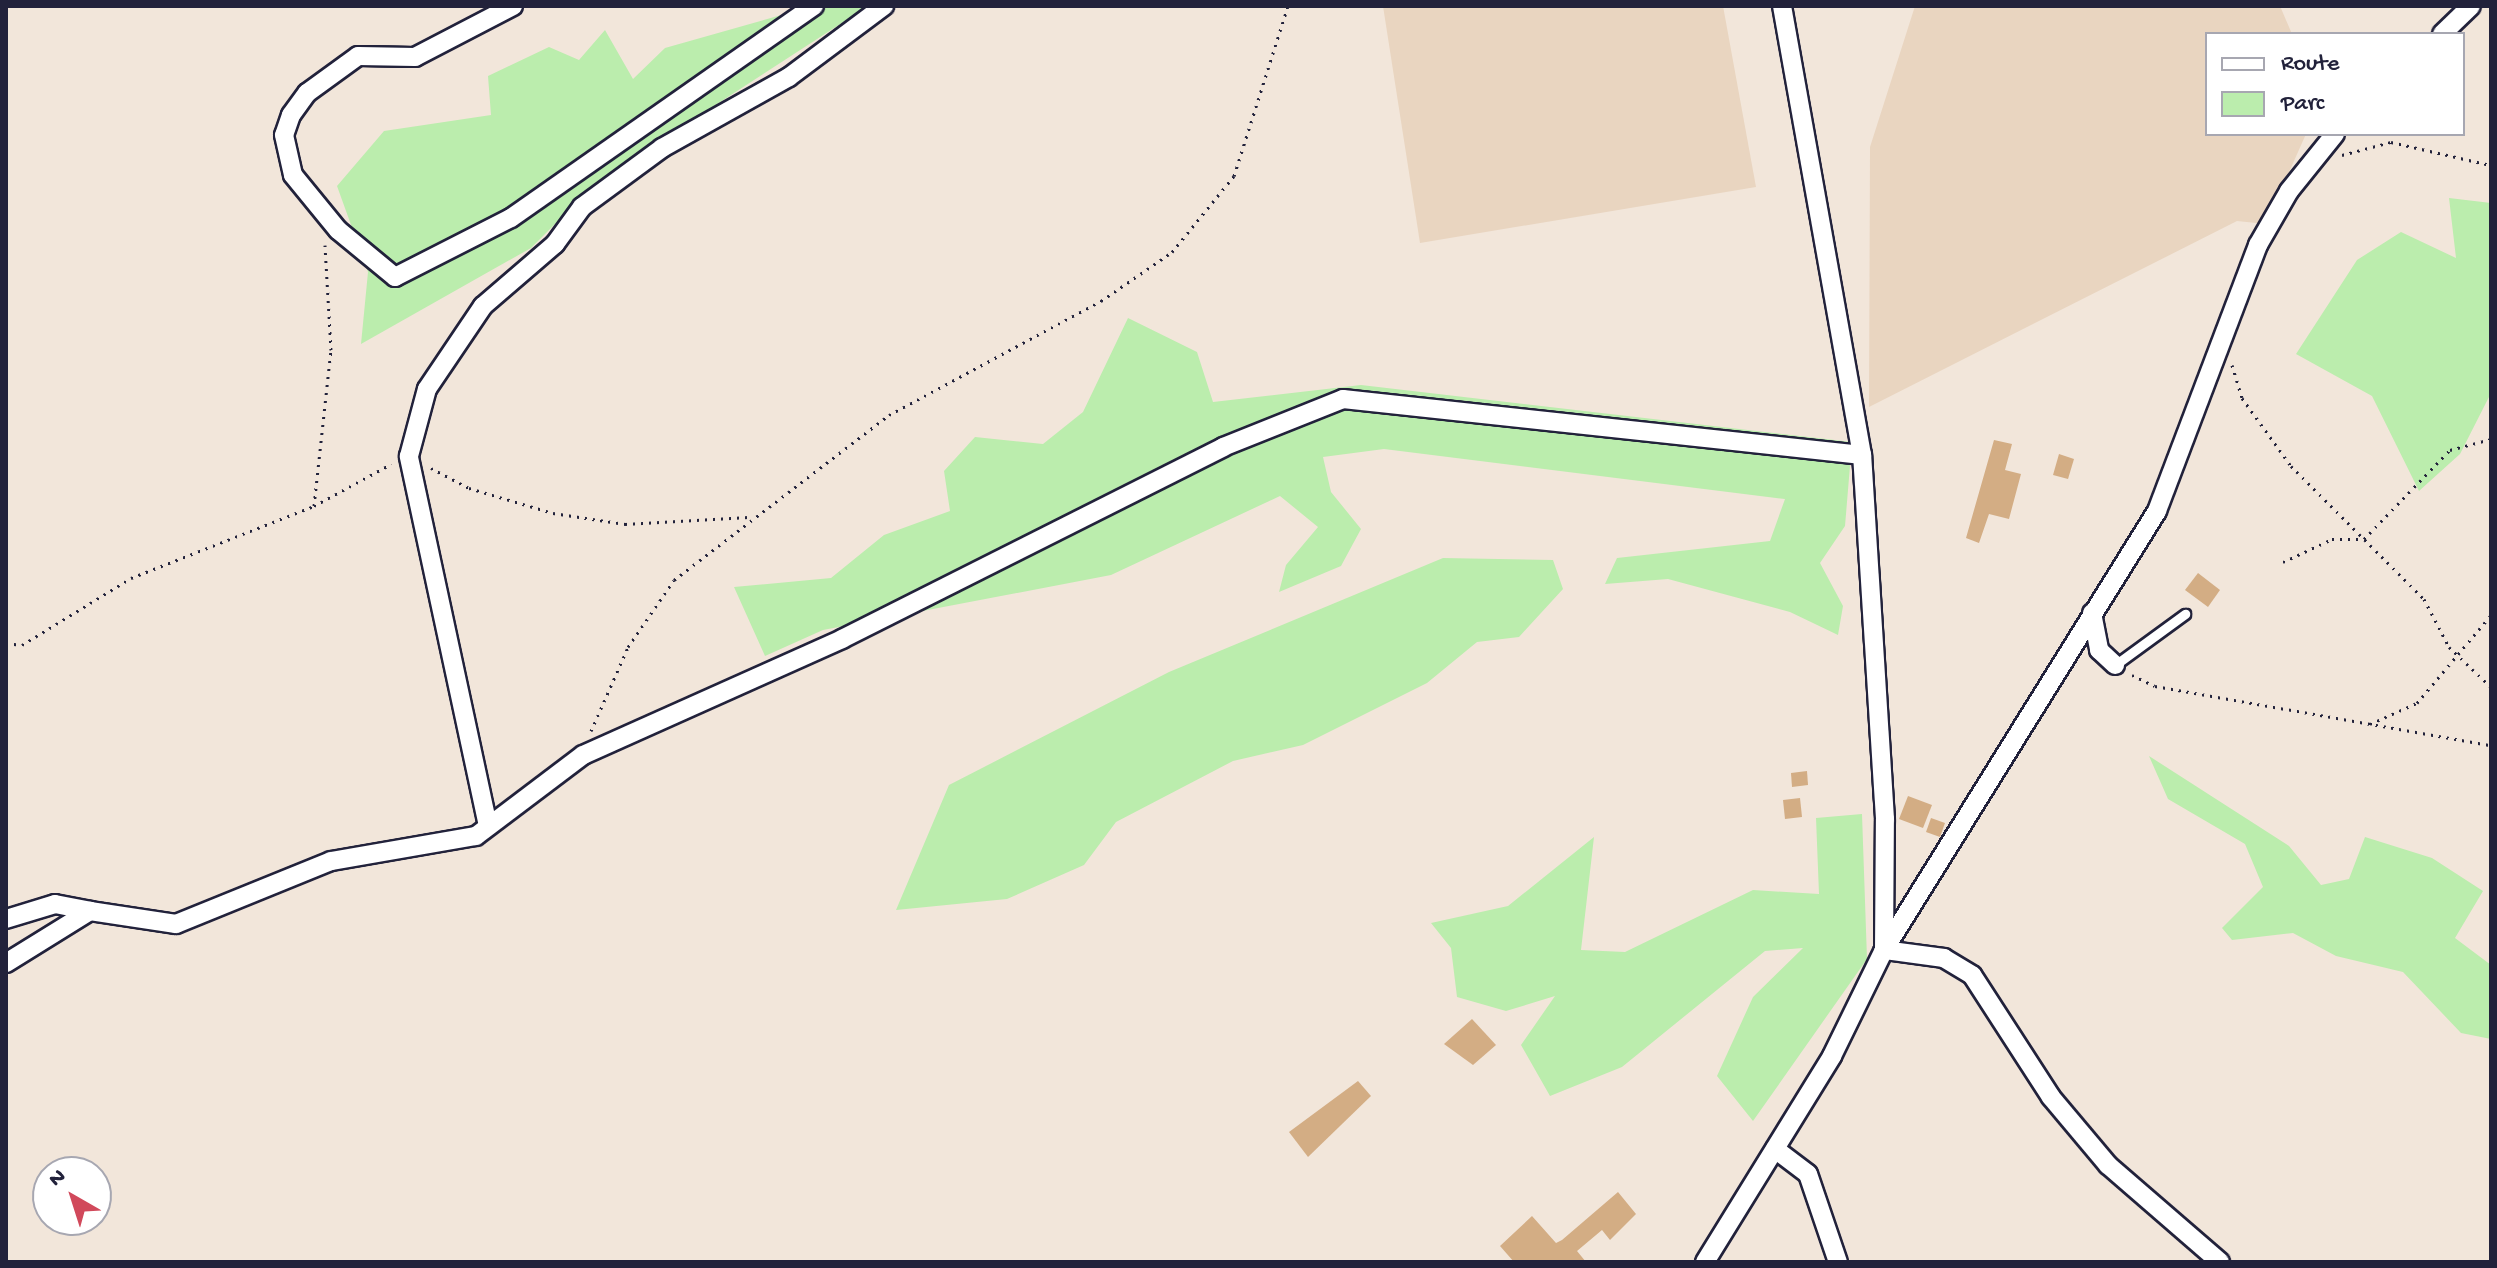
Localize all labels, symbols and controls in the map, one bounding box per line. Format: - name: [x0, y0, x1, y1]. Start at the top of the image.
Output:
- legend: [2205, 32, 2465, 136]
- text: Route: [2281, 50, 2339, 79]
- text: Parc: [2281, 90, 2324, 119]
- north arrow: [32, 1156, 112, 1236]
- text: N: [44, 1164, 72, 1194]

